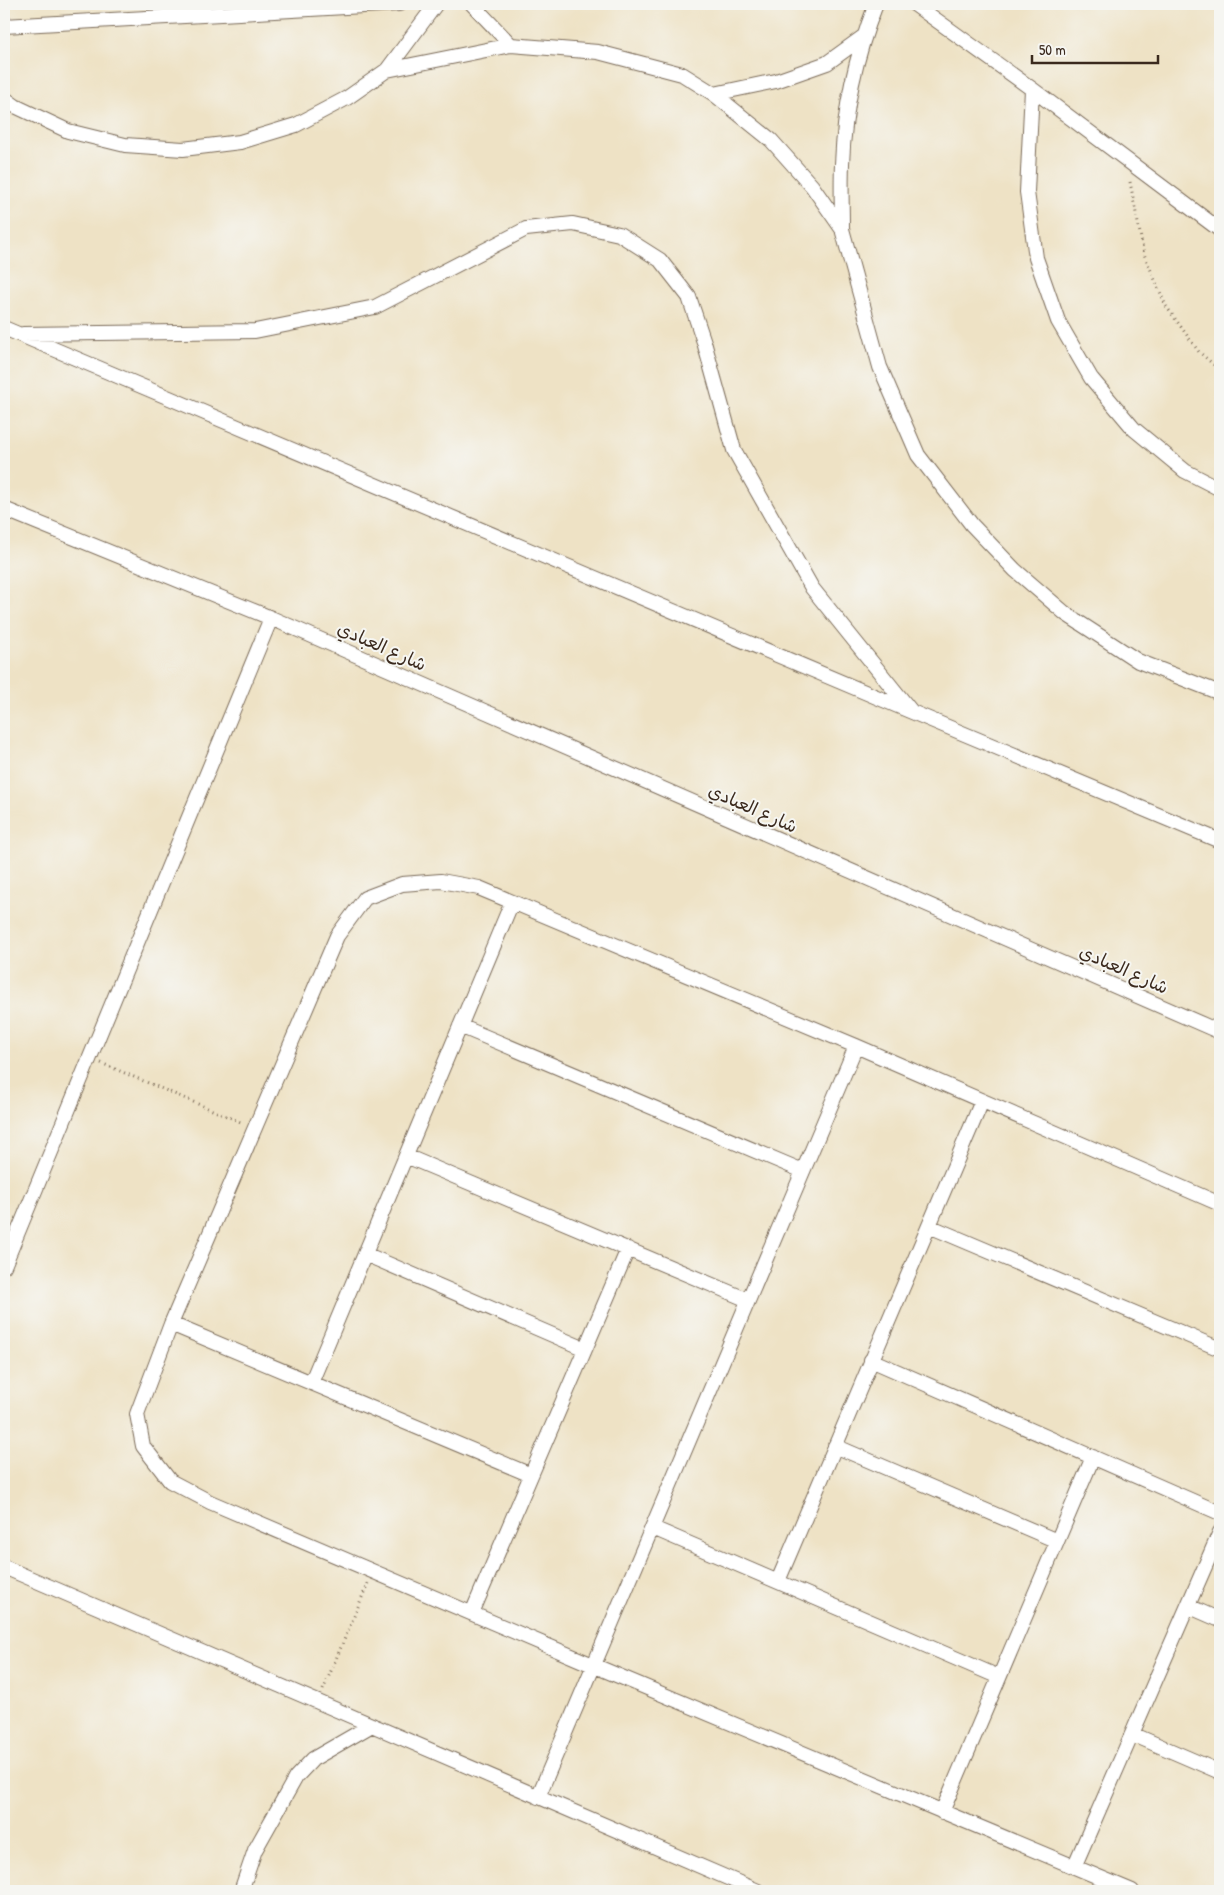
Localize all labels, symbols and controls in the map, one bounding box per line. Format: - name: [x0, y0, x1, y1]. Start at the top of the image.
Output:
- scale bar: [1032, 32, 1158, 64]
- text: 50 m: [1039, 39, 1066, 60]
- street label: شارع العبادي: [333, 615, 430, 678]
- street label: شارع العبادي: [704, 777, 801, 840]
- street label: شارع العبادي: [1075, 938, 1172, 1001]

